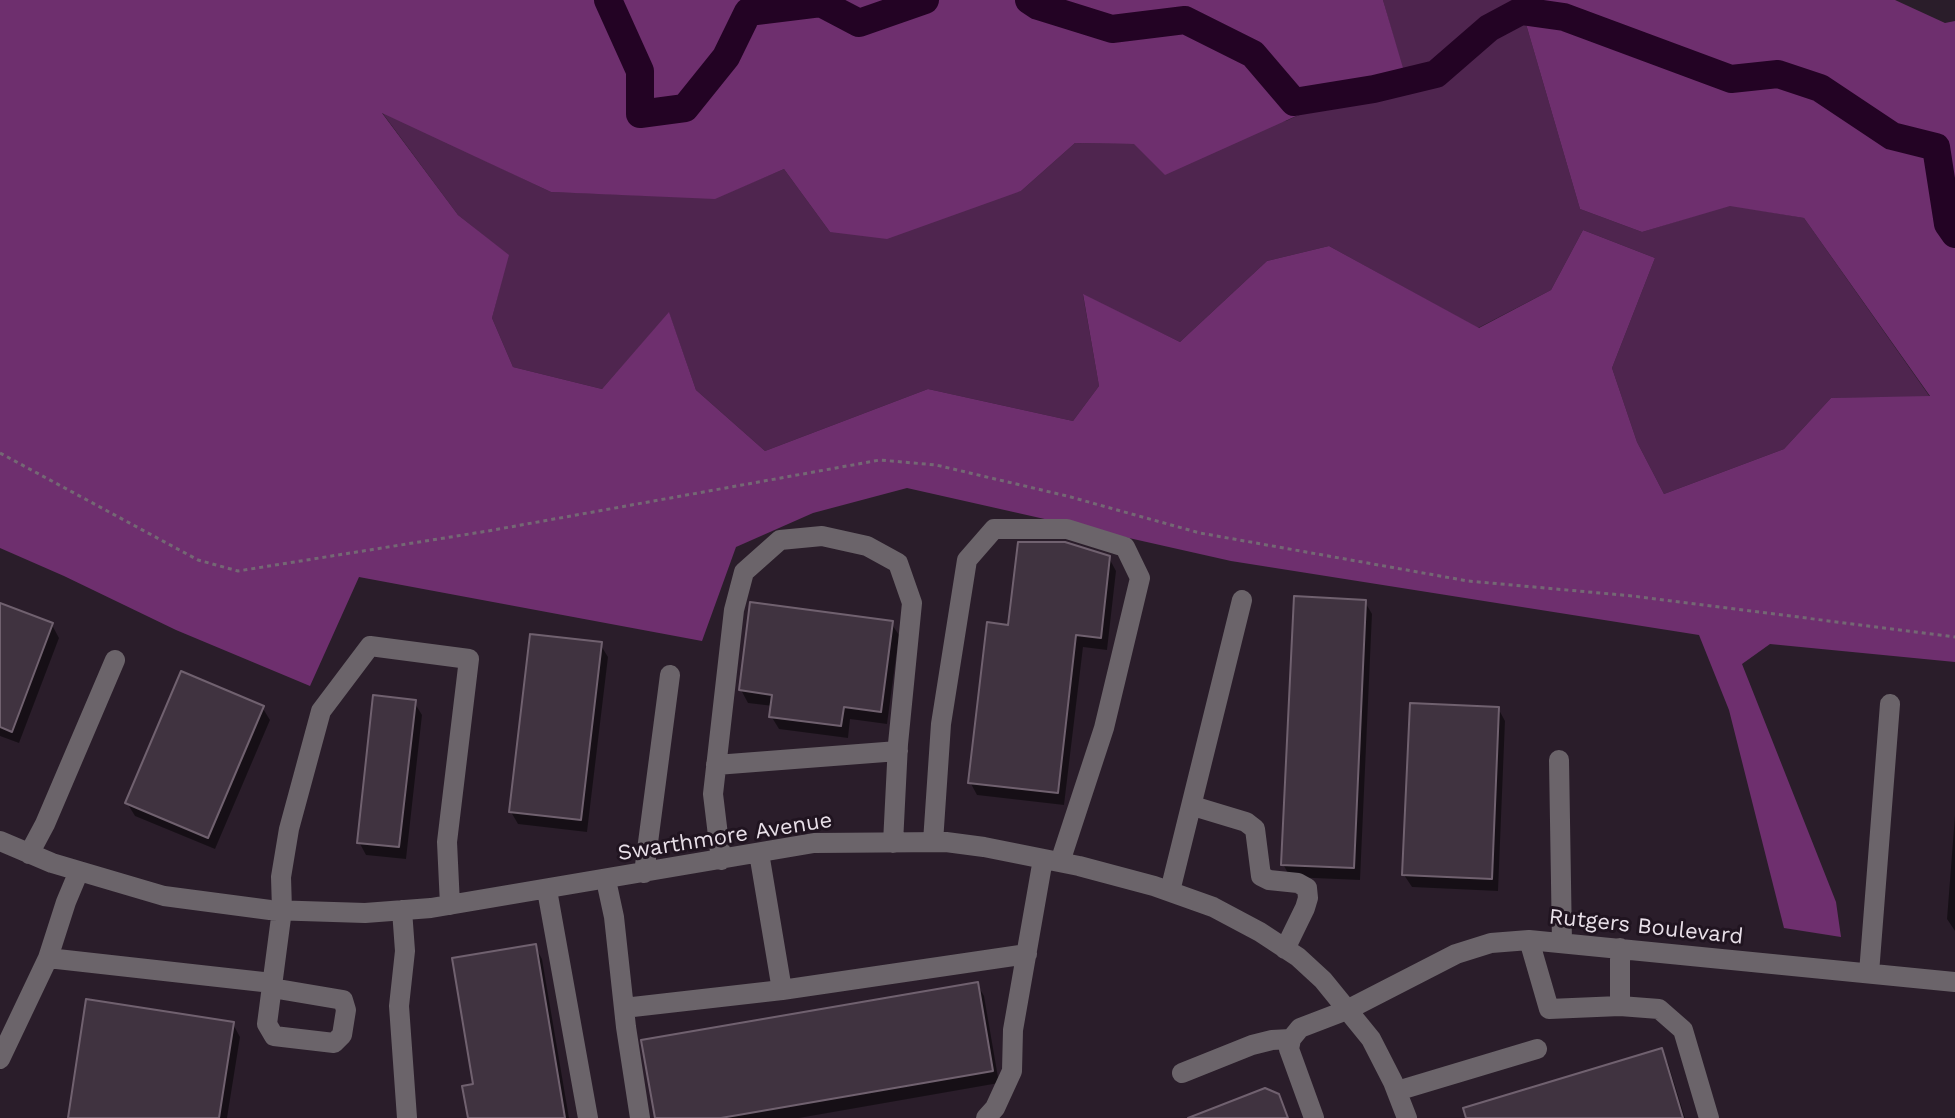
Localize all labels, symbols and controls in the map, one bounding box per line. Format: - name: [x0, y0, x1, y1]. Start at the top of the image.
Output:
- street label: Swarthmore Avenue: [616, 807, 834, 867]
- street label: Rutgers Boulevard: [1547, 904, 1745, 950]

